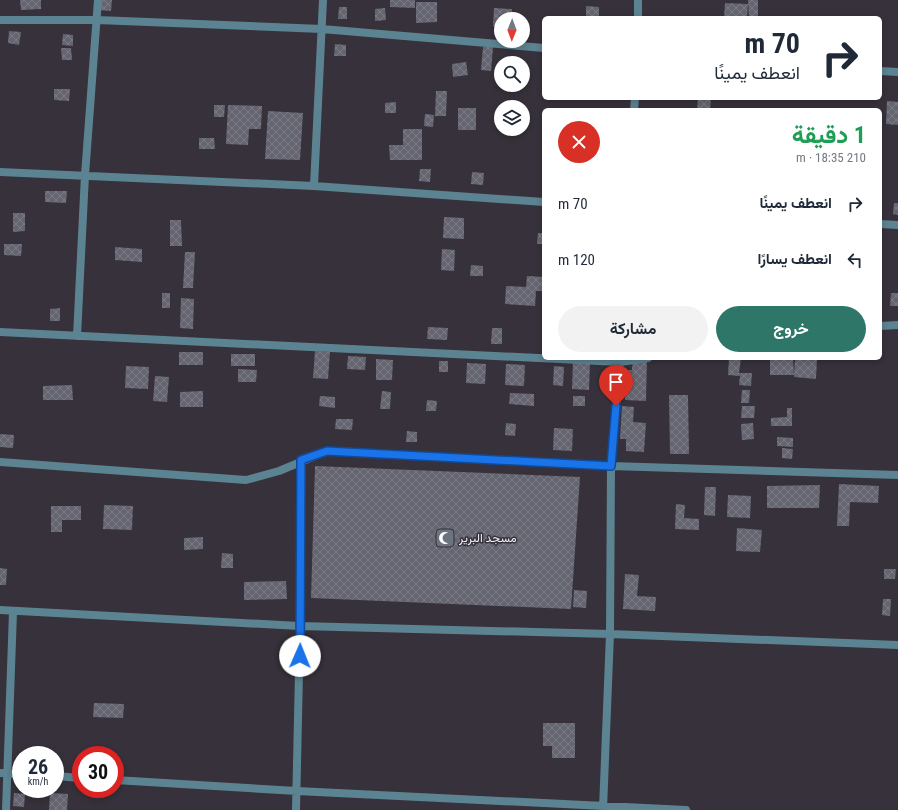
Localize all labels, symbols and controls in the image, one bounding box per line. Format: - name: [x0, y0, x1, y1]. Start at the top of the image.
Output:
- north arrow: [494, 12, 530, 48]
- map controls: [494, 12, 530, 136]
- text: 70 m: [744, 27, 800, 60]
- icon: right: [814, 32, 866, 84]
- button: search: [494, 56, 530, 92]
- text: انعطف يمينًا: [714, 62, 800, 83]
- button: layers: [494, 100, 530, 136]
- button: close: [558, 121, 600, 163]
- text: 1 دقيقة: [792, 121, 866, 149]
- text: 210 m · 18:35: [796, 150, 866, 165]
- icon: right: [844, 193, 866, 215]
- text: انعطف يمينًا: [759, 194, 832, 212]
- text: 70 m: [558, 195, 588, 213]
- icon: left: [844, 249, 866, 271]
- text: انعطف يسارًا: [758, 250, 832, 268]
- text: 120 m: [558, 251, 595, 269]
- button: مشاركة: [558, 306, 708, 352]
- button: خروج: [716, 306, 866, 352]
- pin: [599, 365, 633, 406]
- icon: arrive: [605, 371, 627, 393]
- mosque icon: مسجد البرير: [434, 527, 456, 549]
- place label: مسجد البرير: [458, 531, 517, 546]
- position arrow: [279, 635, 321, 677]
- speed limit sign: 30: [72, 746, 124, 798]
- text: 26: [28, 755, 48, 779]
- text: km/h: [28, 776, 48, 787]

